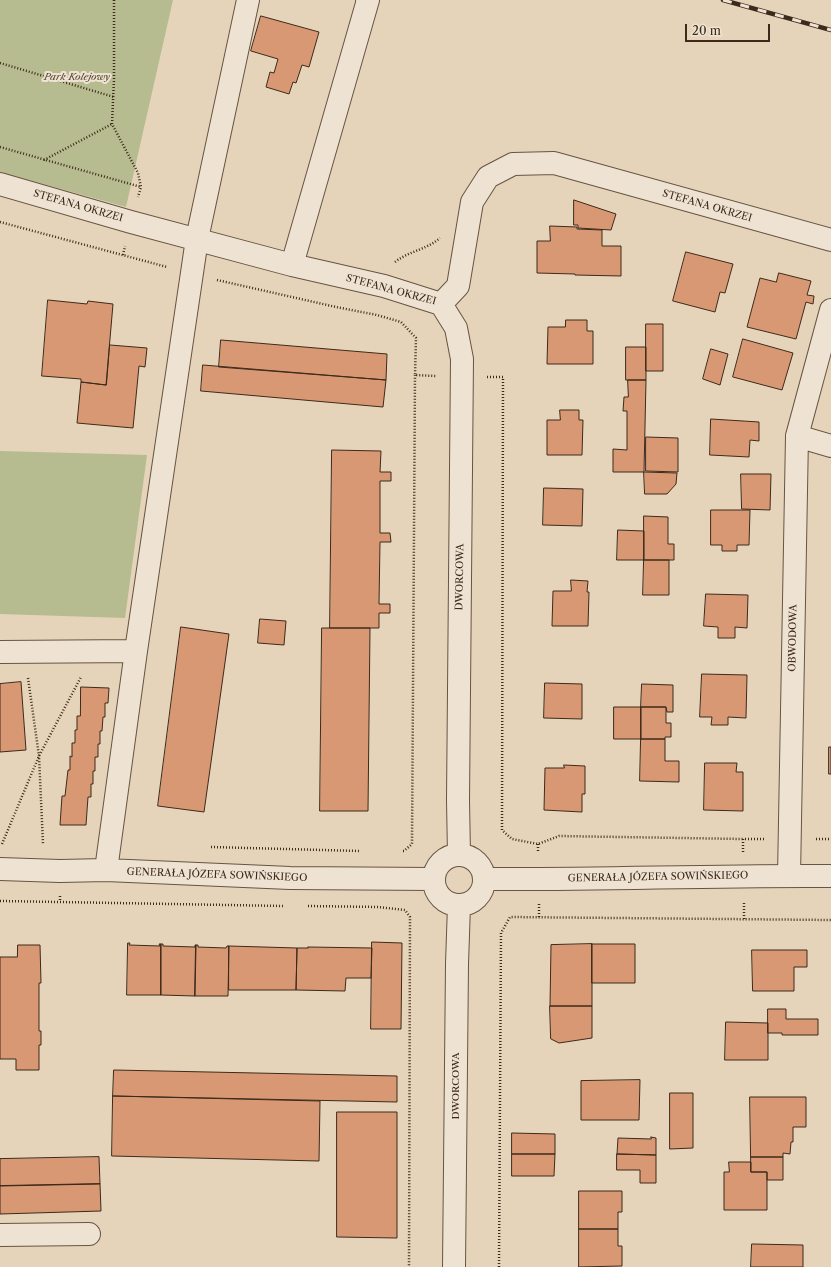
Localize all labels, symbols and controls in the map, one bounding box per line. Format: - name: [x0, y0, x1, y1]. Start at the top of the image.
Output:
- scale bar: [687, 16, 772, 42]
- text: 20 m: [692, 23, 721, 38]
- park label: Park Kolejowy: [44, 71, 110, 83]
- street label: STEFANA OKRZEI: [32, 187, 124, 225]
- street label: STEFANA OKRZEI: [661, 187, 753, 225]
- street label: STEFANA OKRZEI: [345, 272, 437, 308]
- street label: DWORCOWA: [453, 543, 467, 611]
- street label: OBWODOWA: [786, 604, 800, 672]
- street label: GENERAŁA JÓZEFA SOWIŃSKIEGO: [126, 866, 308, 884]
- street label: GENERAŁA JÓZEFA SOWIŃSKIEGO: [568, 869, 748, 885]
- street label: DWORCOWA: [450, 1052, 462, 1120]

